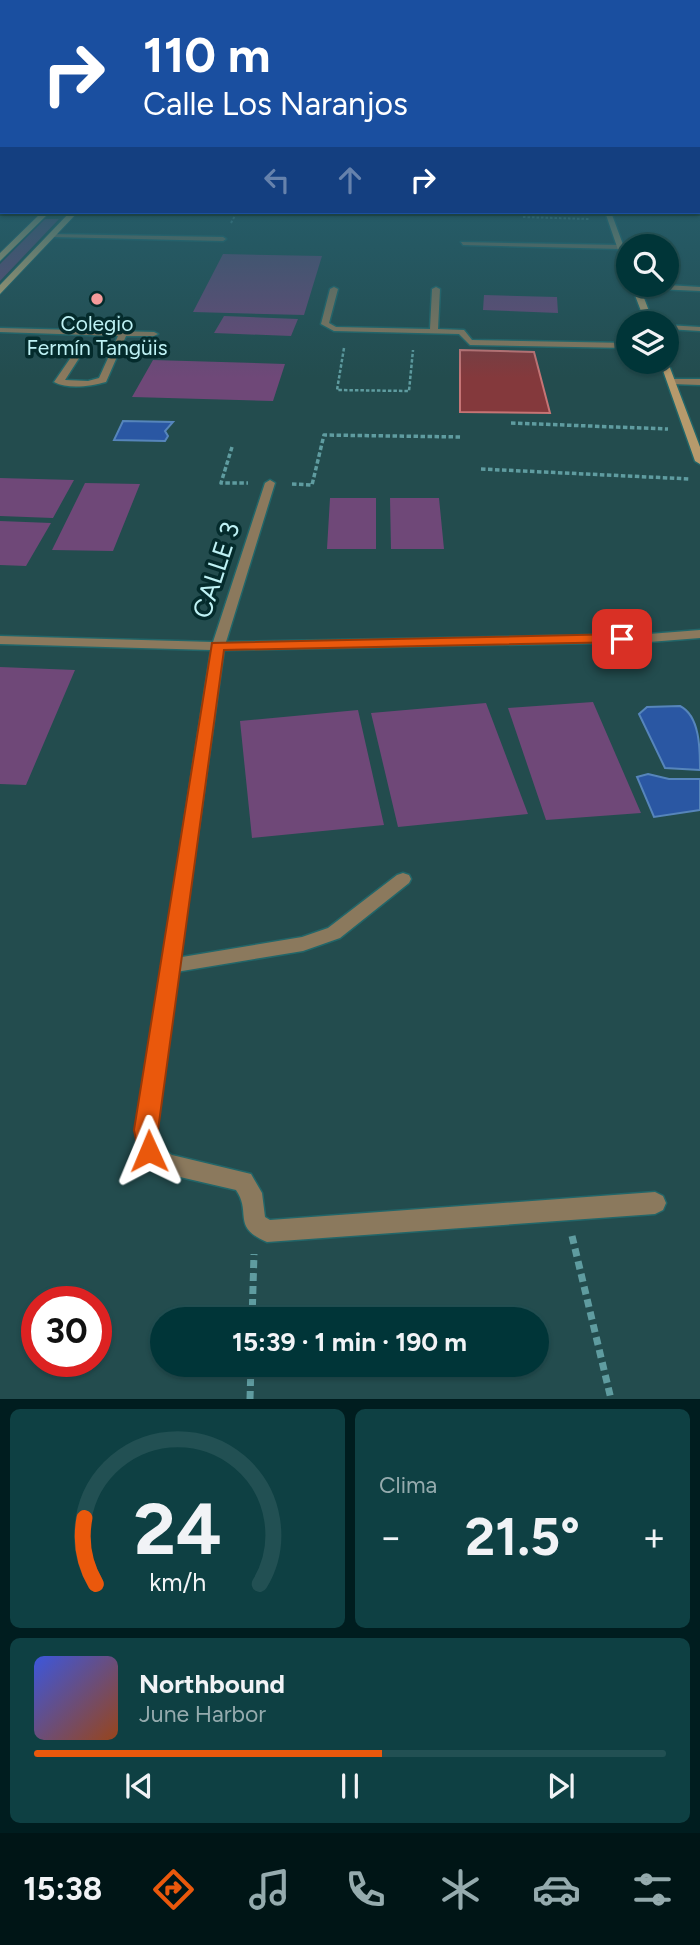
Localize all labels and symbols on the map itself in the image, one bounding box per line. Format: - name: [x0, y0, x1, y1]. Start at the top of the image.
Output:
- marker: Colegio Fermín Tangüis: [89, 291, 105, 307]
- place label: Colegio Fermín Tangüis: [27, 311, 167, 360]
- street label: CALLE 3: [185, 518, 247, 622]
- pin: [592, 609, 652, 669]
- position arrow: [112, 1114, 186, 1188]
- speed limit sign: 30: [21, 1286, 112, 1377]

